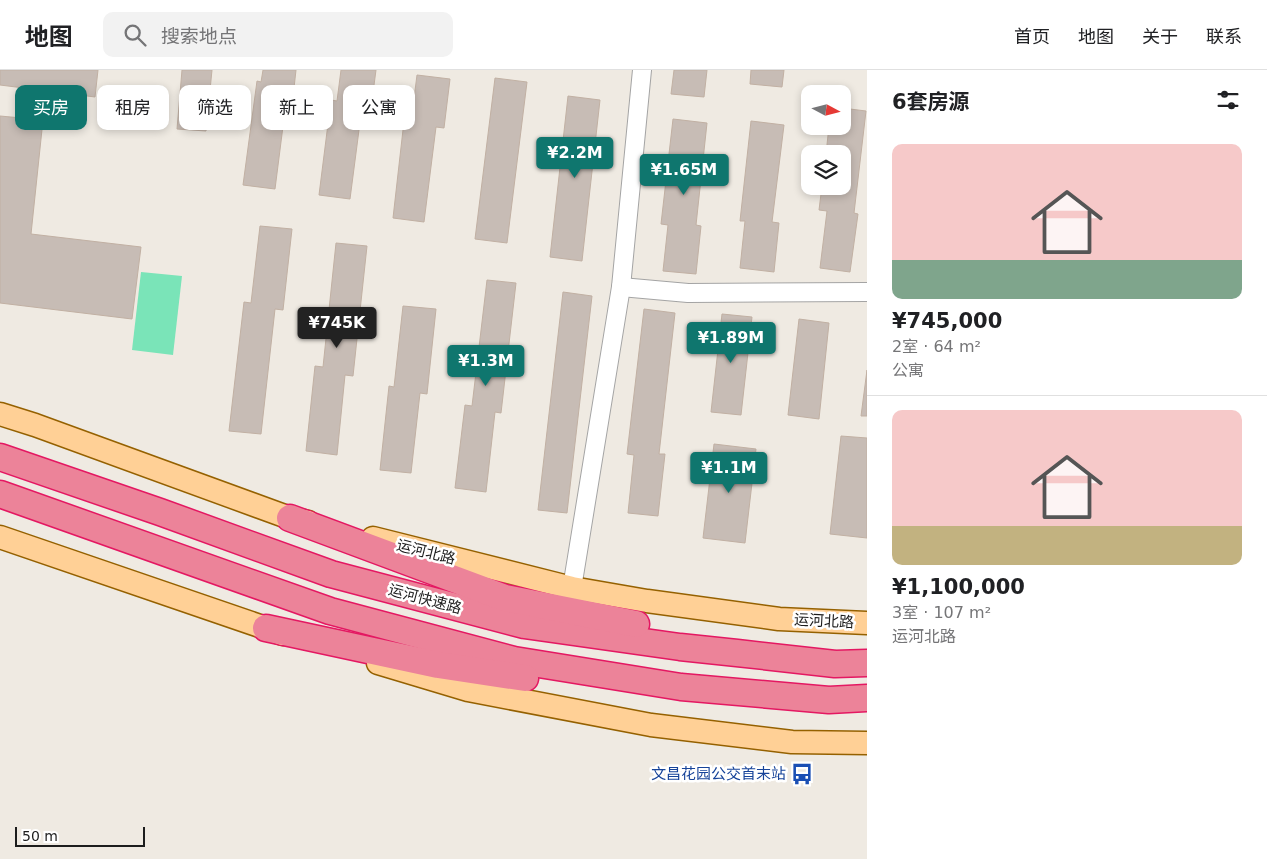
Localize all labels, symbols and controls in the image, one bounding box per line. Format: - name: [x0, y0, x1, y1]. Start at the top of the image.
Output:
- search box: [103, 12, 453, 57]
- icon: search: [121, 21, 149, 49]
- text: 地图: [25, 23, 73, 51]
- text: 搜索地点: [161, 25, 237, 47]
- text: 首页: [1014, 26, 1050, 47]
- text: 地图: [1078, 26, 1114, 47]
- text: 关于: [1142, 26, 1178, 47]
- text: 联系: [1206, 26, 1242, 47]
- chip: 买房: [15, 85, 87, 130]
- chip: 租房: [97, 85, 169, 130]
- chip: 筛选: [179, 85, 251, 130]
- chip: 新上: [261, 85, 333, 130]
- chip: 公寓: [343, 85, 415, 130]
- north arrow: [801, 85, 851, 135]
- map controls: [801, 85, 851, 195]
- icon: filters: [1214, 86, 1242, 114]
- text: 6套房源: [892, 90, 970, 114]
- pin: ¥2.2M: [540, 136, 610, 179]
- text: ¥2.2M: [547, 143, 603, 162]
- button: layers: [801, 145, 851, 195]
- pin: ¥1.65M: [643, 154, 725, 196]
- text: ¥1.65M: [651, 160, 717, 179]
- icon: home: [1022, 177, 1112, 267]
- pin: ¥745K: [302, 306, 372, 349]
- text: ¥745,000: [892, 309, 1002, 333]
- text: ¥745K: [309, 313, 365, 332]
- pin: ¥1.89M: [690, 322, 772, 364]
- text: ¥1.89M: [698, 328, 764, 347]
- text: 2室 · 64 m²: [892, 337, 981, 356]
- pin: ¥1.3M: [451, 344, 521, 387]
- text: ¥1.3M: [458, 351, 514, 370]
- text: 公寓: [892, 361, 924, 380]
- icon: home: [1022, 442, 1112, 532]
- pin: ¥1.1M: [694, 452, 764, 494]
- text: ¥1.1M: [701, 458, 757, 477]
- street label: 运河北路: [395, 536, 457, 568]
- text: ¥1,100,000: [892, 575, 1025, 599]
- street label: 运河快速路: [386, 581, 464, 617]
- text: 3室 · 107 m²: [892, 603, 991, 622]
- street label: 运河北路: [794, 610, 854, 632]
- text: 运河北路: [892, 627, 956, 646]
- bus stop icon: 文昌花园公交首末站: [789, 761, 815, 787]
- place label: 文昌花园公交首末站: [651, 765, 786, 783]
- scale bar: [15, 824, 145, 847]
- text: 50 m: [22, 828, 58, 844]

